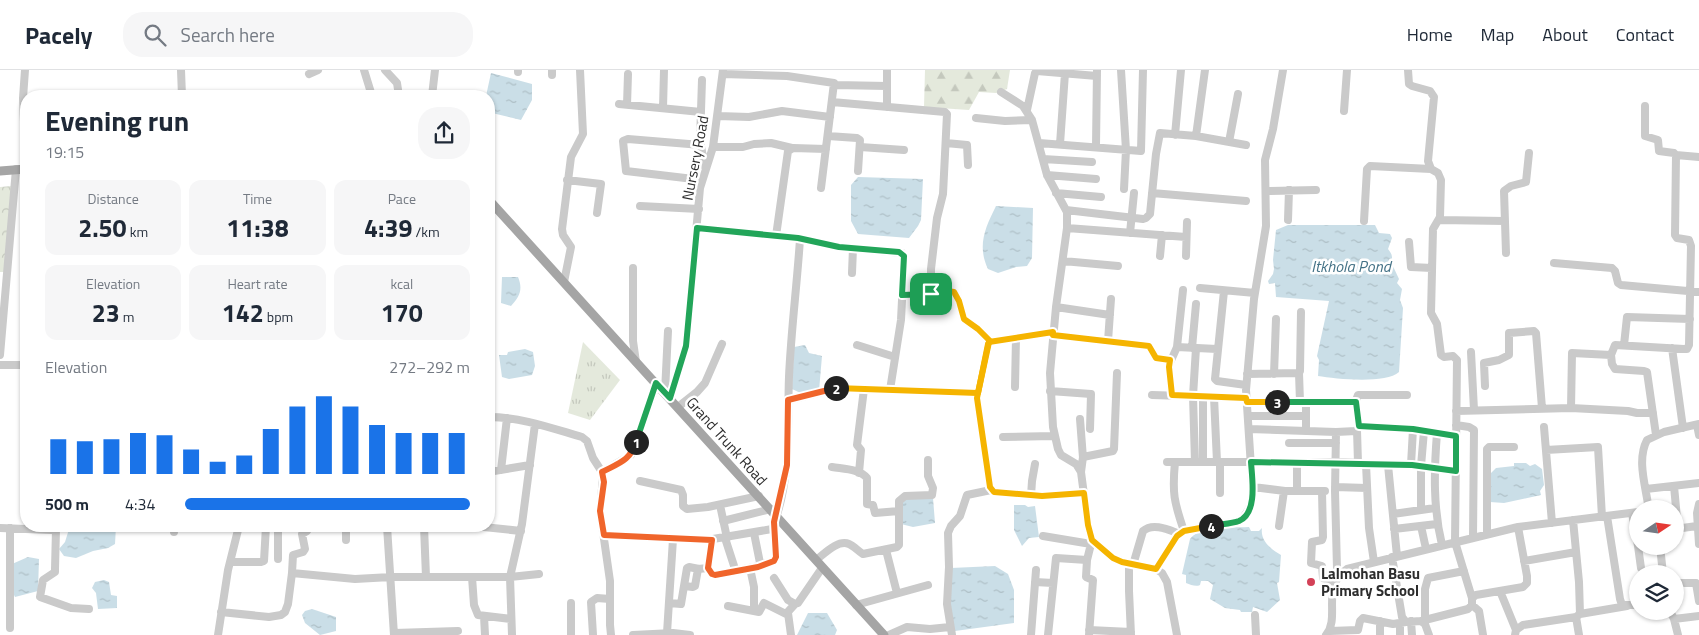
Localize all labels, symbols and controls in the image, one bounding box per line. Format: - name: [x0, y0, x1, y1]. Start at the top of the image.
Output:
- search box: [123, 12, 473, 57]
- text: Pacely: [25, 17, 93, 53]
- text: Search here: [181, 20, 275, 49]
- icon: search: [141, 21, 169, 49]
- text: Home: [1407, 21, 1453, 48]
- text: Map: [1481, 21, 1514, 48]
- text: About: [1542, 21, 1588, 48]
- text: Contact: [1616, 21, 1674, 48]
- text: Evening run: [45, 99, 189, 142]
- button: share: [418, 107, 470, 159]
- street label: Nursery Road: [676, 114, 714, 202]
- text: 19:15: [45, 140, 84, 164]
- text: Distance: [88, 188, 139, 209]
- text: Time: [243, 188, 272, 209]
- text: Pace: [388, 188, 416, 209]
- text: 2.50: [78, 209, 127, 247]
- text: 11:38: [226, 209, 289, 247]
- text: 4:39: [364, 209, 412, 247]
- text: km: [127, 221, 148, 242]
- text: /km: [412, 221, 440, 242]
- water label: Itkhola Pond: [1311, 254, 1393, 278]
- text: Elevation: [86, 273, 140, 294]
- text: Heart rate: [227, 273, 288, 294]
- text: kcal: [390, 273, 413, 294]
- pin: [910, 273, 952, 315]
- icon: arrive: [917, 280, 945, 308]
- text: 23: [92, 294, 120, 332]
- text: 142: [222, 294, 264, 332]
- text: 170: [381, 294, 423, 332]
- text: m: [120, 306, 135, 327]
- text: bpm: [264, 306, 293, 327]
- text: Elevation: [45, 355, 107, 379]
- text: 272–292 m: [389, 355, 470, 379]
- pin: 2: [824, 376, 848, 400]
- text: 2: [833, 378, 840, 399]
- pin: 3: [1264, 390, 1290, 414]
- street label: Grand Trunk Road: [681, 392, 773, 490]
- text: 3: [1274, 392, 1281, 413]
- pin: 1: [624, 430, 648, 454]
- text: 1: [633, 432, 640, 453]
- text: 500 m: [45, 492, 89, 516]
- text: 4:34: [125, 492, 155, 516]
- north arrow: [1629, 500, 1684, 555]
- map controls: [1629, 500, 1684, 620]
- pin: 4: [1198, 514, 1224, 538]
- text: 4: [1208, 516, 1215, 537]
- place label: Lalmohan Basu Primary School: [1321, 562, 1420, 602]
- button: layers: [1629, 565, 1684, 620]
- marker: Lalmohan Basu Primary School: [1305, 576, 1317, 588]

